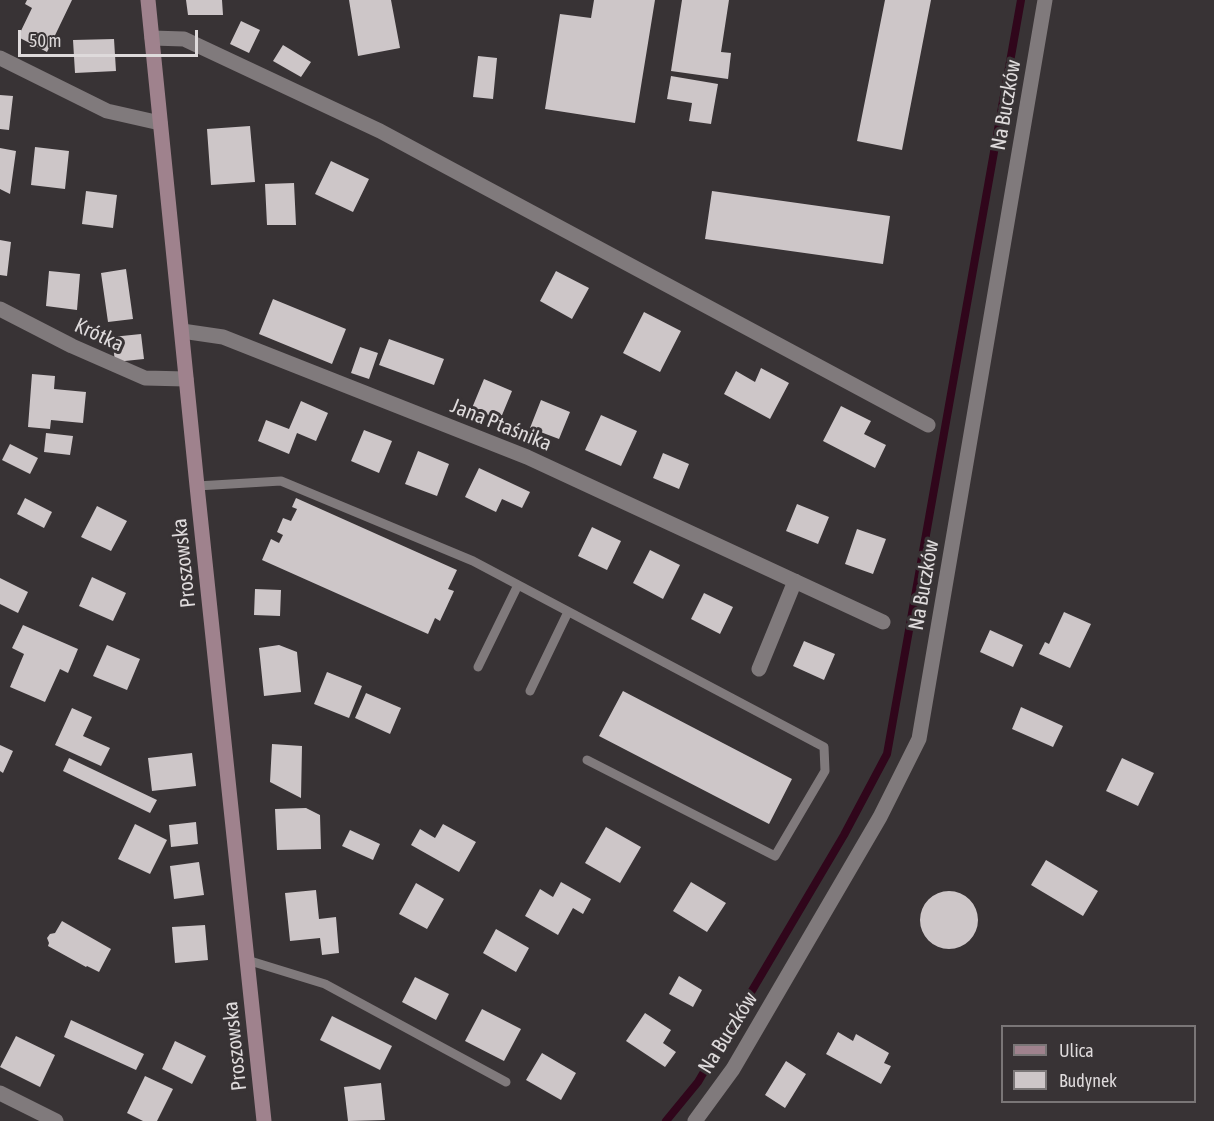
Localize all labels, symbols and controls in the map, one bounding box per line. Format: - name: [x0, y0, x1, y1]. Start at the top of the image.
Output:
- scale bar: [21, 18, 201, 56]
- text: 50 m: [29, 30, 61, 51]
- street label: Na Buczków: [986, 58, 1026, 152]
- street label: Krótka: [70, 313, 128, 357]
- street label: Jana Ptaśnika: [447, 393, 555, 457]
- street label: Proszowska: [167, 517, 201, 609]
- street label: Na Buczków: [904, 538, 944, 632]
- street label: Na Buczków: [693, 988, 763, 1078]
- street label: Proszowska: [218, 1000, 252, 1092]
- legend: [1001, 1025, 1196, 1103]
- text: Ulica: [1059, 1040, 1094, 1061]
- text: Budynek: [1059, 1070, 1117, 1091]

